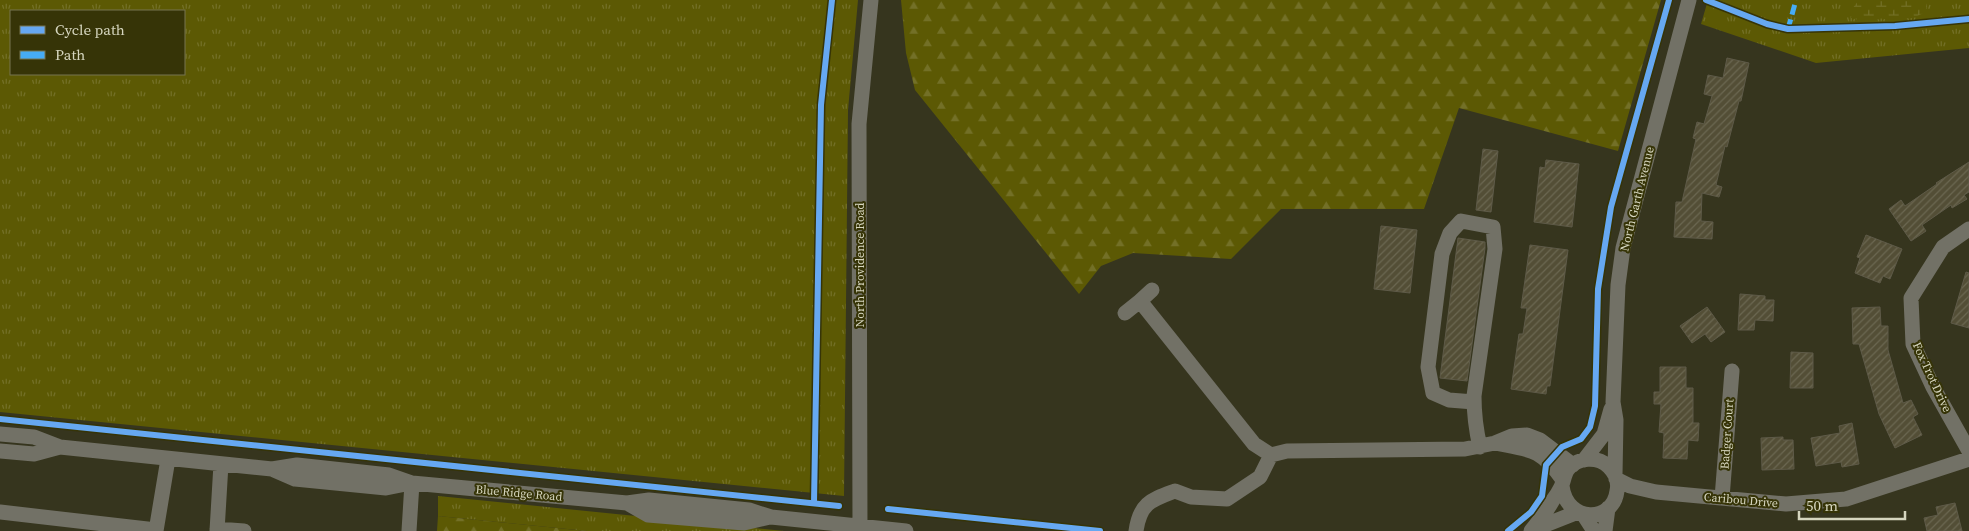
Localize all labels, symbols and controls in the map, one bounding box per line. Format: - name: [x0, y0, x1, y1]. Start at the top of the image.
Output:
- legend: [10, 10, 185, 75]
- text: Cycle path: [55, 19, 125, 40]
- text: Path: [55, 44, 85, 65]
- street label: North Garth Avenue: [1616, 145, 1658, 253]
- street label: North Providence Road: [852, 202, 868, 327]
- street label: Fox Trot Drive: [1909, 339, 1955, 415]
- street label: Badger Court: [1717, 398, 1737, 470]
- street label: Blue Ridge Road: [475, 481, 563, 505]
- scale bar: [1799, 488, 1905, 520]
- street label: Caribou Drive: [1703, 489, 1779, 511]
- text: 50 m: [1806, 495, 1838, 516]

